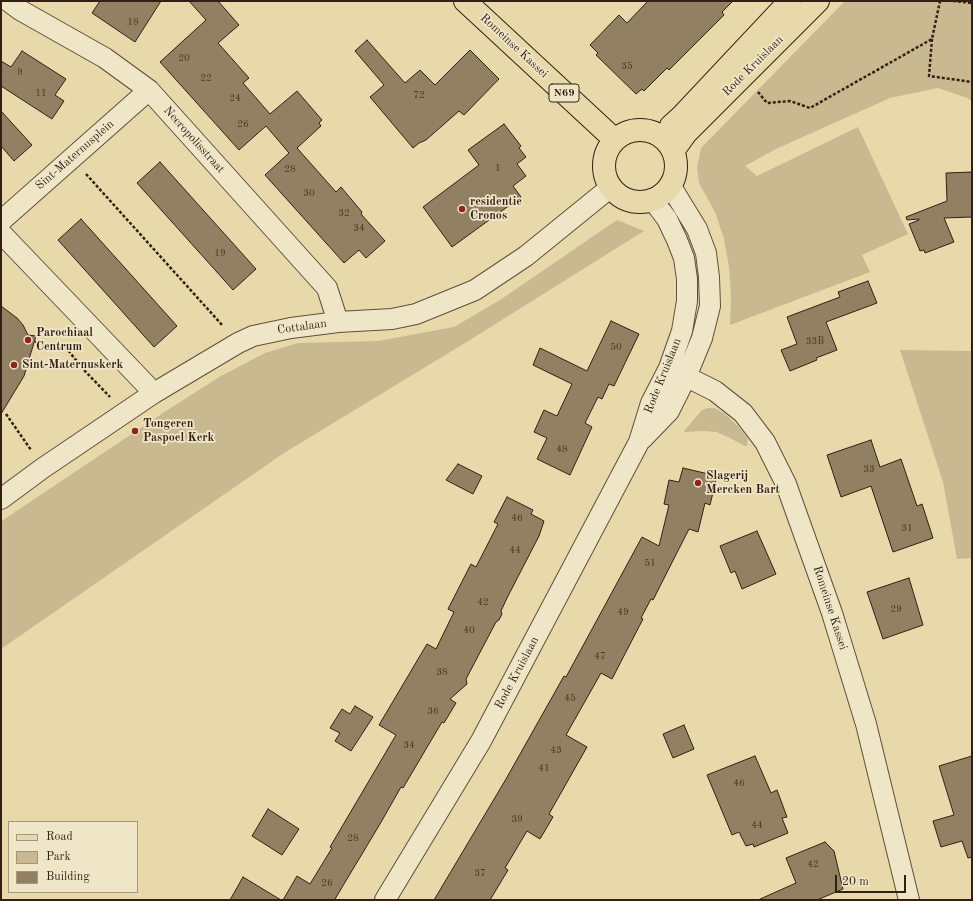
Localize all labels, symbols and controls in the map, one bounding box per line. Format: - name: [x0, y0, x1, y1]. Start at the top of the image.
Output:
- street label: Romeinse Kassei: [477, 11, 551, 81]
- house number: 18: [127, 16, 139, 28]
- street label: Rode Kruislaan: [720, 33, 786, 99]
- house number: 20: [178, 52, 190, 64]
- house number: 35: [621, 60, 633, 72]
- house number: 9: [17, 66, 23, 78]
- house number: 22: [200, 72, 212, 84]
- road number: N69: [549, 84, 579, 102]
- house number: 11: [35, 87, 47, 99]
- house number: 72: [413, 89, 425, 101]
- house number: 24: [229, 92, 241, 104]
- street label: Necropolisstraat: [160, 104, 228, 176]
- street label: Sint-Maternusplein: [33, 117, 117, 193]
- house number: 26: [237, 118, 249, 130]
- house number: 1: [495, 162, 501, 174]
- house number: 28: [284, 163, 296, 175]
- house number: 30: [303, 187, 315, 199]
- place label: residentie Cronos: [470, 195, 522, 223]
- marker: residentie Cronos: [457, 204, 467, 214]
- house number: 32: [338, 207, 350, 219]
- house number: 34: [353, 222, 365, 234]
- house number: 19: [214, 247, 226, 259]
- street label: Cottalaan: [276, 316, 328, 338]
- place label: Parochiaal Centrum: [36, 326, 93, 354]
- marker: Parochiaal Centrum: [23, 335, 33, 345]
- house number: 33B: [806, 335, 824, 347]
- street label: Rode Kruislaan: [641, 336, 685, 416]
- house number: 50: [610, 341, 622, 353]
- place label: Sint-Maternuskerk: [22, 358, 123, 372]
- marker: Sint-Maternuskerk: [9, 360, 19, 370]
- place label: Tongeren Paspoel Kerk: [143, 417, 214, 445]
- marker: Tongeren Paspoel Kerk: [130, 426, 140, 436]
- house number: 48: [556, 443, 568, 455]
- house number: 33: [863, 463, 875, 475]
- place label: Slagerij Mercken Bart: [706, 469, 780, 497]
- marker: Slagerij Mercken Bart: [693, 478, 703, 488]
- house number: 46: [511, 512, 523, 524]
- house number: 31: [901, 522, 913, 534]
- house number: 44: [509, 544, 521, 556]
- house number: 51: [644, 557, 656, 569]
- street label: Romeinse Kassei: [810, 564, 850, 652]
- house number: 42: [477, 596, 489, 608]
- house number: 29: [890, 603, 902, 615]
- house number: 49: [617, 606, 629, 618]
- house number: 40: [463, 624, 475, 636]
- street label: Rode Kruislaan: [492, 634, 542, 712]
- house number: 47: [594, 650, 606, 662]
- house number: 38: [436, 666, 448, 678]
- house number: 45: [564, 692, 576, 704]
- house number: 36: [427, 705, 439, 717]
- house number: 34: [403, 739, 415, 751]
- house number: 43: [550, 744, 562, 756]
- house number: 41: [538, 762, 550, 774]
- house number: 46: [733, 777, 745, 789]
- house number: 39: [511, 813, 523, 825]
- house number: 44: [751, 819, 763, 831]
- legend: [8, 821, 138, 893]
- text: Road: [46, 831, 73, 843]
- house number: 28: [347, 832, 359, 844]
- text: Park: [46, 851, 71, 863]
- house number: 42: [807, 858, 819, 870]
- house number: 37: [474, 867, 486, 879]
- scale bar: [837, 867, 908, 893]
- text: Building: [46, 871, 90, 883]
- text: 20 m: [842, 876, 869, 888]
- house number: 26: [321, 877, 333, 889]

